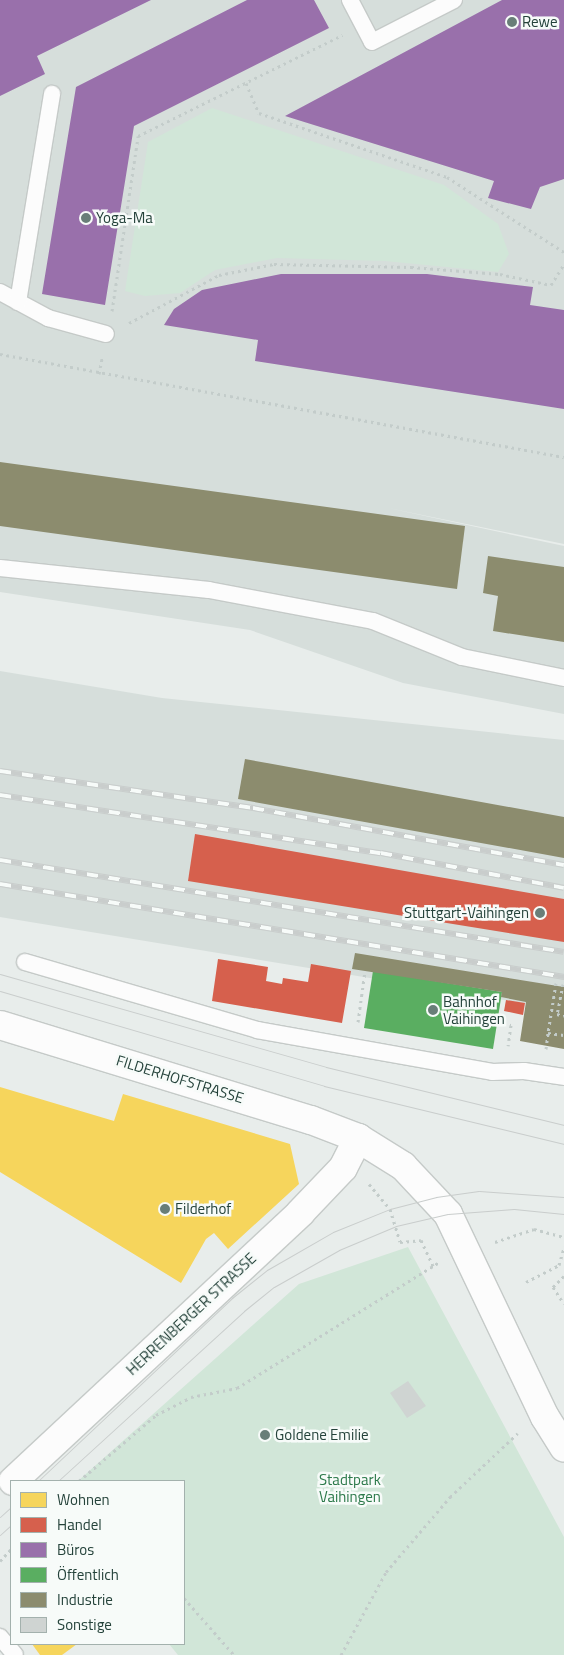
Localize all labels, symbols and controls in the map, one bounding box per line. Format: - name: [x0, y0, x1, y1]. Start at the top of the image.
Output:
- place label: Rewe: [522, 13, 558, 31]
- marker: Rewe: [506, 16, 518, 28]
- place label: Yoga-Ma: [96, 209, 153, 227]
- marker: Yoga-Ma: [80, 212, 92, 224]
- place label: Stuttgart-Vaihingen: [404, 904, 529, 922]
- marker: Stuttgart-Vaihingen: [533, 906, 547, 920]
- place label: Bahnhof Vaihingen: [443, 992, 505, 1027]
- marker: Bahnhof Vaihingen: [427, 1004, 439, 1016]
- street label: FILDERHOFSTRASSE: [114, 1051, 246, 1107]
- place label: Filderhof: [175, 1200, 231, 1218]
- marker: Filderhof: [159, 1203, 171, 1215]
- street label: HERRENBERGER STRASSE: [122, 1249, 260, 1379]
- place label: Goldene Emilie: [275, 1426, 369, 1444]
- marker: Goldene Emilie: [259, 1429, 271, 1441]
- park label: Stadtpark Vaihingen: [319, 1470, 381, 1505]
- legend: [10, 1480, 185, 1645]
- text: Wohnen: [57, 1488, 110, 1511]
- text: Handel: [57, 1513, 102, 1536]
- text: Büros: [57, 1538, 94, 1561]
- text: Öffentlich: [57, 1563, 119, 1586]
- text: Industrie: [57, 1588, 113, 1611]
- text: Sonstige: [57, 1613, 112, 1636]

